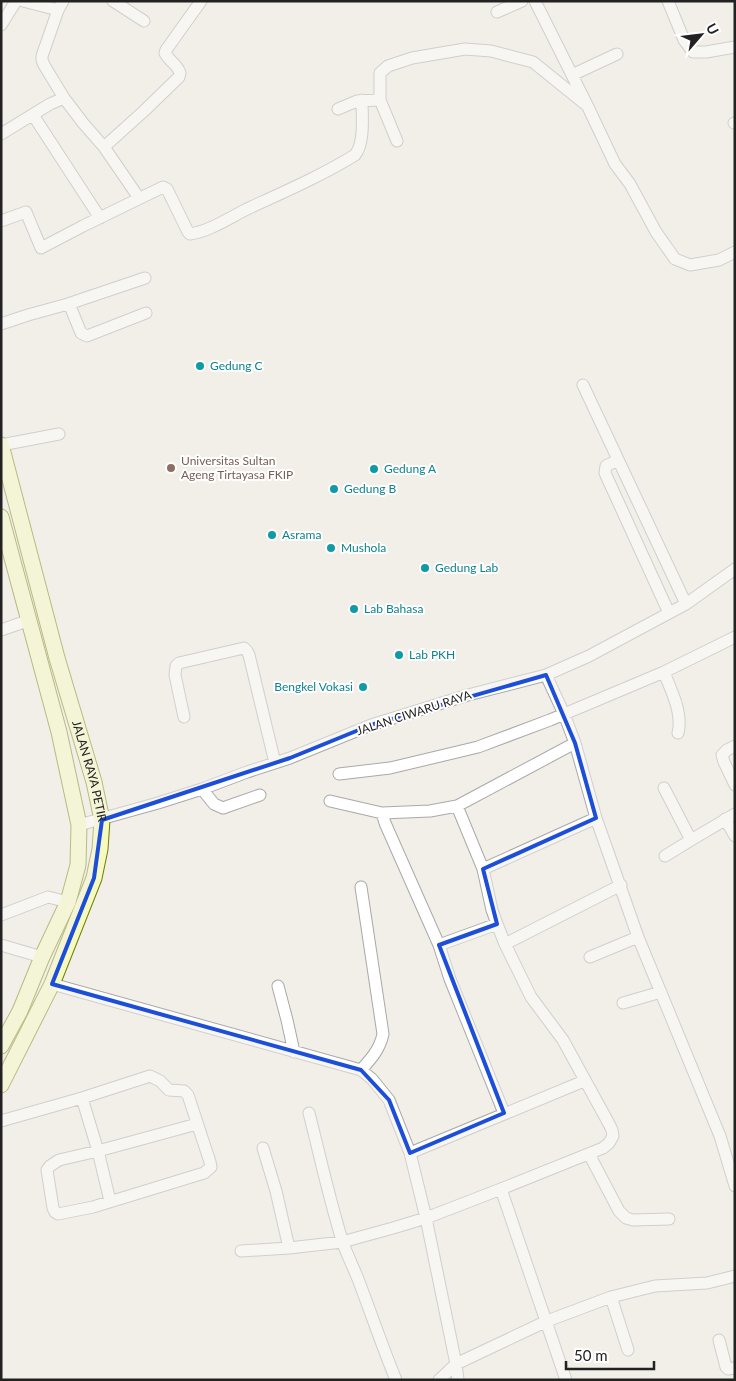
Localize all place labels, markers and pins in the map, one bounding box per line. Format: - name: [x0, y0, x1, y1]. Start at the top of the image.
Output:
- place label: Gedung C: [210, 358, 262, 373]
- marker: Gedung C: [194, 360, 206, 372]
- place label: Universitas Sultan Ageng Tirtayasa FKIP: [181, 453, 293, 482]
- place label: Gedung A: [384, 461, 437, 476]
- marker: Universitas Sultan Ageng Tirtayasa FKIP: [165, 462, 177, 474]
- marker: Gedung A: [368, 463, 380, 475]
- place label: Gedung B: [344, 481, 396, 496]
- marker: Gedung B: [328, 483, 340, 495]
- place label: Asrama: [282, 527, 321, 542]
- marker: Asrama: [266, 529, 278, 541]
- place label: Mushola: [341, 540, 386, 555]
- marker: Mushola: [325, 542, 337, 554]
- place label: Gedung Lab: [435, 560, 499, 575]
- marker: Gedung Lab: [419, 562, 431, 574]
- place label: Lab Bahasa: [364, 601, 423, 616]
- marker: Lab Bahasa: [348, 603, 360, 615]
- place label: Lab PKH: [409, 647, 455, 662]
- marker: Lab PKH: [393, 649, 405, 661]
- place label: Bengkel Vokasi: [274, 679, 353, 694]
- marker: Bengkel Vokasi: [357, 681, 369, 693]

